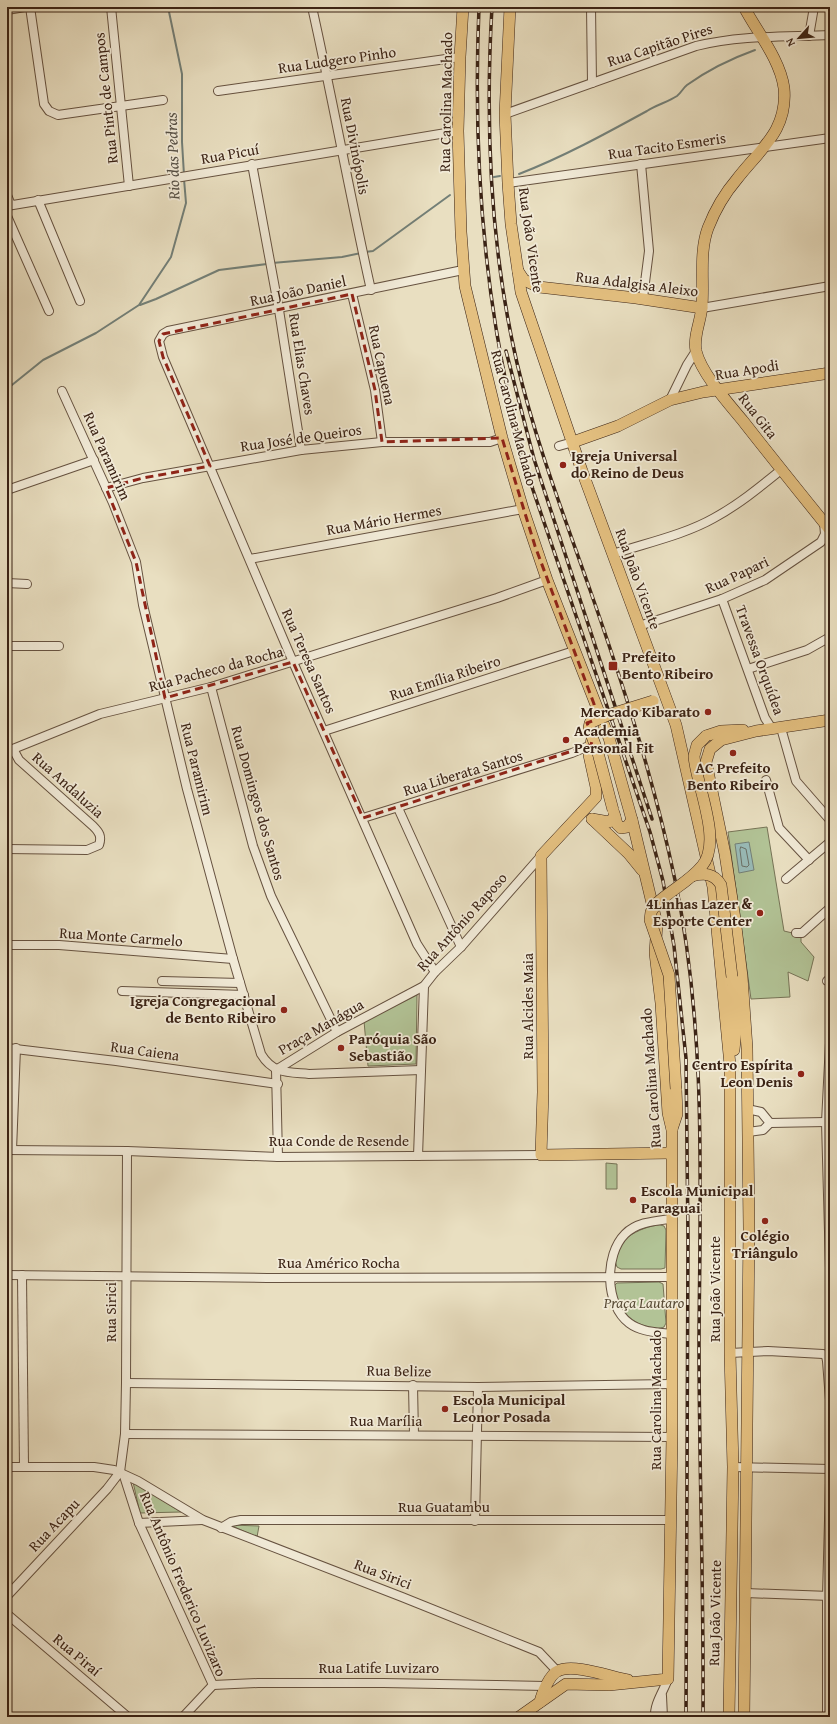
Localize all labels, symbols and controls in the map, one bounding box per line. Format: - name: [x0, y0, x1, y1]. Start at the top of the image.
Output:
- street label: Rua Capitão Pires: [605, 18, 715, 71]
- north arrow: [779, 18, 819, 58]
- street label: Rua Pinto de Campos: [88, 31, 123, 165]
- street label: Rua Carolina Machado: [434, 31, 457, 172]
- text: N: [781, 35, 799, 49]
- street label: Rua Ludgero Pinho: [277, 41, 398, 78]
- street label: Rua Divinópolis: [336, 96, 375, 196]
- water label: Rio das Pedras: [158, 112, 186, 201]
- street label: Rua Tacito Esmeris: [607, 127, 727, 164]
- street label: Rua Picuí: [199, 138, 261, 169]
- street label: Rua João Vicente: [514, 186, 549, 294]
- street label: Rua Adalgisa Aleixo: [575, 266, 700, 301]
- street label: Rua João Daniel: [248, 270, 348, 311]
- street label: Rua Elias Chaves: [284, 311, 321, 416]
- street label: Rua Capuena: [364, 323, 401, 407]
- street label: Rua Carolina Machado: [486, 347, 543, 489]
- street label: Rua Apodi: [714, 354, 780, 385]
- street label: Rua Gita: [734, 389, 783, 443]
- street label: Rua Paramirim: [79, 408, 137, 504]
- street label: Rua José de Queiros: [239, 419, 363, 456]
- place label: Igreja Universal do Reino de Deus: [571, 445, 684, 483]
- marker: Igreja Universal do Reino de Deus: [558, 460, 568, 470]
- street label: Rua Mário Hermes: [325, 499, 443, 540]
- street label: Rua João Vicente: [610, 525, 666, 632]
- street label: Rua Papari: [702, 551, 772, 598]
- street label: Travessa Orquídea: [731, 602, 790, 718]
- street label: Rua Teresa Santos: [277, 605, 342, 717]
- street label: Rua Pacheco da Rocha: [146, 640, 285, 697]
- place label: Prefeito Bento Ribeiro: [622, 646, 713, 684]
- street label: Rua Emília Ribeiro: [387, 650, 503, 705]
- marker: Prefeito Bento Ribeiro: [607, 660, 619, 672]
- place label: Mercado Kibarato: [580, 701, 700, 722]
- marker: Mercado Kibarato: [703, 707, 713, 717]
- street label: Rua Paramirim: [176, 720, 219, 818]
- place label: Academia Personal Fit: [574, 720, 654, 758]
- street label: Rua Domingos dos Santos: [226, 723, 291, 883]
- marker: Academia Personal Fit: [561, 735, 571, 745]
- street label: Rua Liberata Santos: [400, 744, 525, 801]
- street label: Rua Andaluzia: [28, 747, 109, 823]
- marker: AC Prefeito Bento Ribeiro: [728, 748, 738, 758]
- place label: AC Prefeito Bento Ribeiro: [687, 757, 779, 795]
- street label: Rua Antônio Raposo: [412, 867, 512, 976]
- place label: 4Linhas Lazer & Esporte Center: [646, 893, 752, 931]
- marker: 4Linhas Lazer & Esporte Center: [755, 908, 765, 918]
- street label: Rua Monte Carmelo: [59, 922, 184, 951]
- street label: Rua Alcides Maia: [517, 953, 538, 1059]
- place label: Igreja Congregacional de Bento Ribeiro: [130, 990, 276, 1028]
- street label: Praça Manágua: [274, 994, 367, 1060]
- marker: Igreja Congregacional de Bento Ribeiro: [279, 1005, 289, 1015]
- street label: Rua Carolina Machado: [635, 1007, 666, 1149]
- place label: Paróquia São Sebastião: [349, 1028, 436, 1066]
- street label: Rua Caiena: [109, 1035, 181, 1066]
- marker: Paróquia São Sebastião: [336, 1043, 346, 1053]
- place label: Centro Espírita Leon Denis: [692, 1054, 793, 1092]
- marker: Centro Espírita Leon Denis: [796, 1069, 806, 1079]
- street label: Rua Conde de Resende: [269, 1130, 409, 1151]
- place label: Escola Municipal Paraguai: [641, 1180, 754, 1218]
- marker: Escola Municipal Paraguai: [628, 1195, 638, 1205]
- marker: Colégio Triângulo: [760, 1216, 770, 1226]
- place label: Colégio Triângulo: [732, 1225, 798, 1263]
- street label: Rua João Vicente: [704, 1236, 725, 1342]
- street label: Rua Américo Rocha: [278, 1252, 400, 1273]
- street label: Rua Sirici: [100, 1282, 121, 1342]
- park label: Praça Lautaro: [603, 1292, 685, 1313]
- street label: Rua Carolina Machado: [645, 1330, 666, 1470]
- street label: Rua Belize: [366, 1359, 432, 1382]
- place label: Escola Municipal Leonor Posada: [453, 1389, 566, 1427]
- marker: Escola Municipal Leonor Posada: [440, 1404, 450, 1414]
- street label: Rua Marília: [350, 1410, 422, 1431]
- street label: Rua Antônio Frederico Luvizaro: [135, 1488, 232, 1680]
- street label: Rua Acapu: [23, 1493, 84, 1556]
- street label: Rua Guatambu: [398, 1496, 491, 1517]
- street label: Rua Sirici: [351, 1553, 415, 1594]
- street label: Rua João Vicente: [703, 1560, 726, 1666]
- street label: Rua Piraí: [49, 1628, 106, 1681]
- street label: Rua Latife Luvizaro: [319, 1657, 440, 1678]

